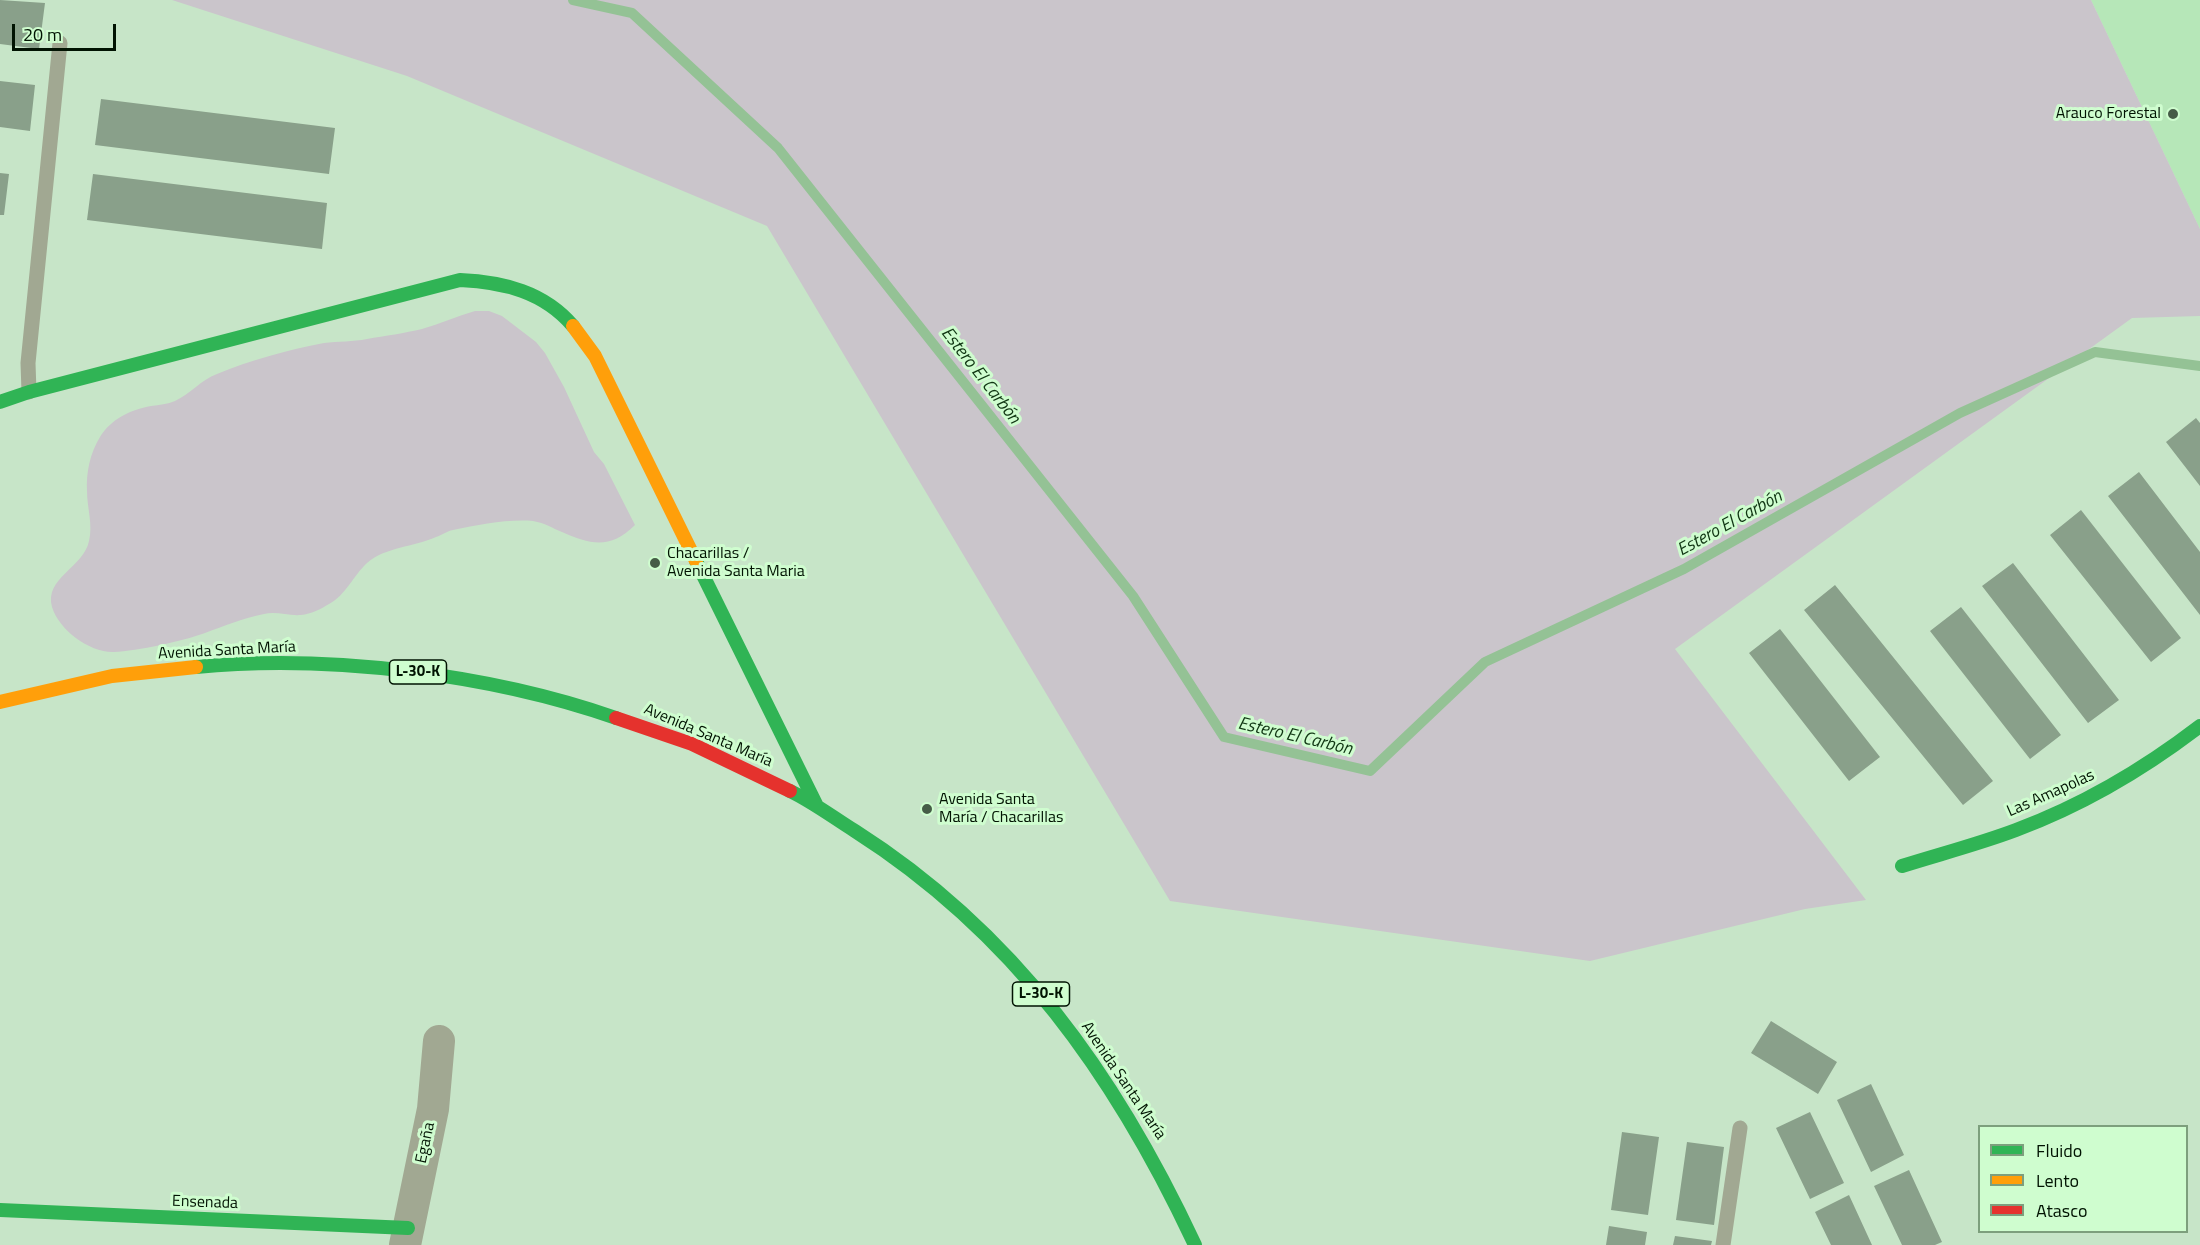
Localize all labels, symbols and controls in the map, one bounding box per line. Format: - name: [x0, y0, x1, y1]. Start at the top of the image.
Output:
- scale bar: [15, 12, 118, 50]
- text: 20 m: [23, 21, 62, 48]
- place label: Arauco Forestal: [2056, 104, 2161, 124]
- marker: Arauco Forestal: [2166, 107, 2180, 121]
- water label: Estero El Carbón: [936, 323, 1024, 429]
- water label: Estero El Carbón: [1674, 486, 1786, 562]
- place label: Chacarillas / Avenida Santa Maria: [667, 544, 805, 582]
- marker: Chacarillas / Avenida Santa Maria: [648, 556, 662, 570]
- street label: Avenida Santa María: [158, 638, 296, 664]
- road number: L-30-K: [390, 660, 446, 684]
- street label: Avenida Santa María: [641, 700, 775, 772]
- water label: Estero El Carbón: [1236, 713, 1354, 761]
- street label: Las Amapolas: [2004, 766, 2098, 822]
- place label: Avenida Santa María / Chacarillas: [939, 790, 1063, 828]
- marker: Avenida Santa María / Chacarillas: [920, 802, 934, 816]
- road number: L-30-K: [1012, 982, 1070, 1006]
- street label: Avenida Santa María: [1076, 1018, 1170, 1144]
- street label: Egaña: [412, 1121, 440, 1165]
- legend: [1978, 1125, 2188, 1233]
- text: Fluido: [2036, 1137, 2082, 1164]
- text: Lento: [2036, 1167, 2079, 1194]
- street label: Ensenada: [172, 1192, 238, 1214]
- text: Atasco: [2036, 1197, 2087, 1224]

